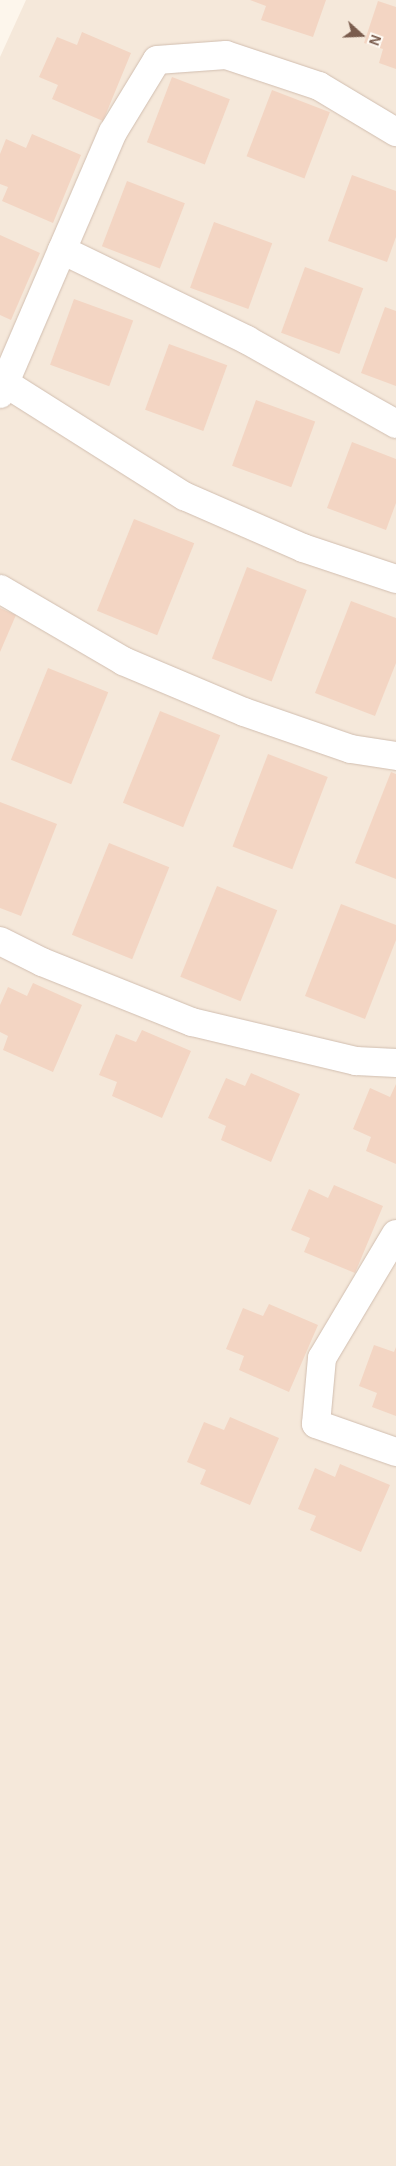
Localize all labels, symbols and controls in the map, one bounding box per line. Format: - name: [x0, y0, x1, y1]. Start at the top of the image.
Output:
- north arrow: [336, 10, 386, 60]
- text: N: [366, 33, 384, 48]

